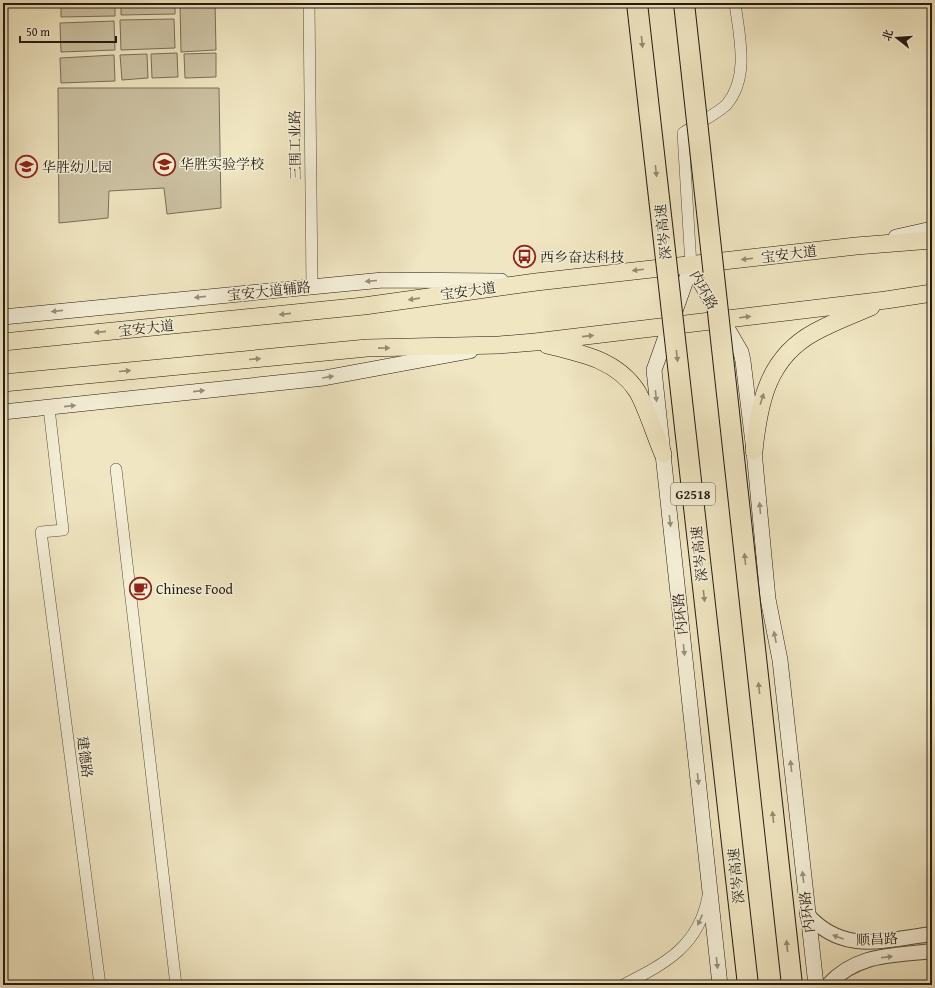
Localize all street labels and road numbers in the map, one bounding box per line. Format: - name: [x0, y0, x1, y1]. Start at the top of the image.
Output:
- street label: 三围工业路: [284, 110, 306, 180]
- street label: 深岑高速: [650, 203, 676, 261]
- street label: 宝安大道: [760, 241, 818, 267]
- street label: 内环路: [685, 267, 723, 313]
- street label: 宝安大道辅路: [226, 277, 312, 305]
- street label: 宝安大道: [439, 277, 497, 305]
- street label: 宝安大道: [117, 315, 175, 341]
- road number: G2518: [671, 483, 715, 505]
- street label: 深岑高速: [686, 525, 712, 583]
- street label: 内环路: [668, 592, 692, 636]
- street label: 建德路: [73, 735, 97, 779]
- street label: 深岑高速: [723, 847, 749, 905]
- street label: 内环路: [795, 890, 819, 934]
- street label: 顺昌路: [856, 928, 898, 950]

